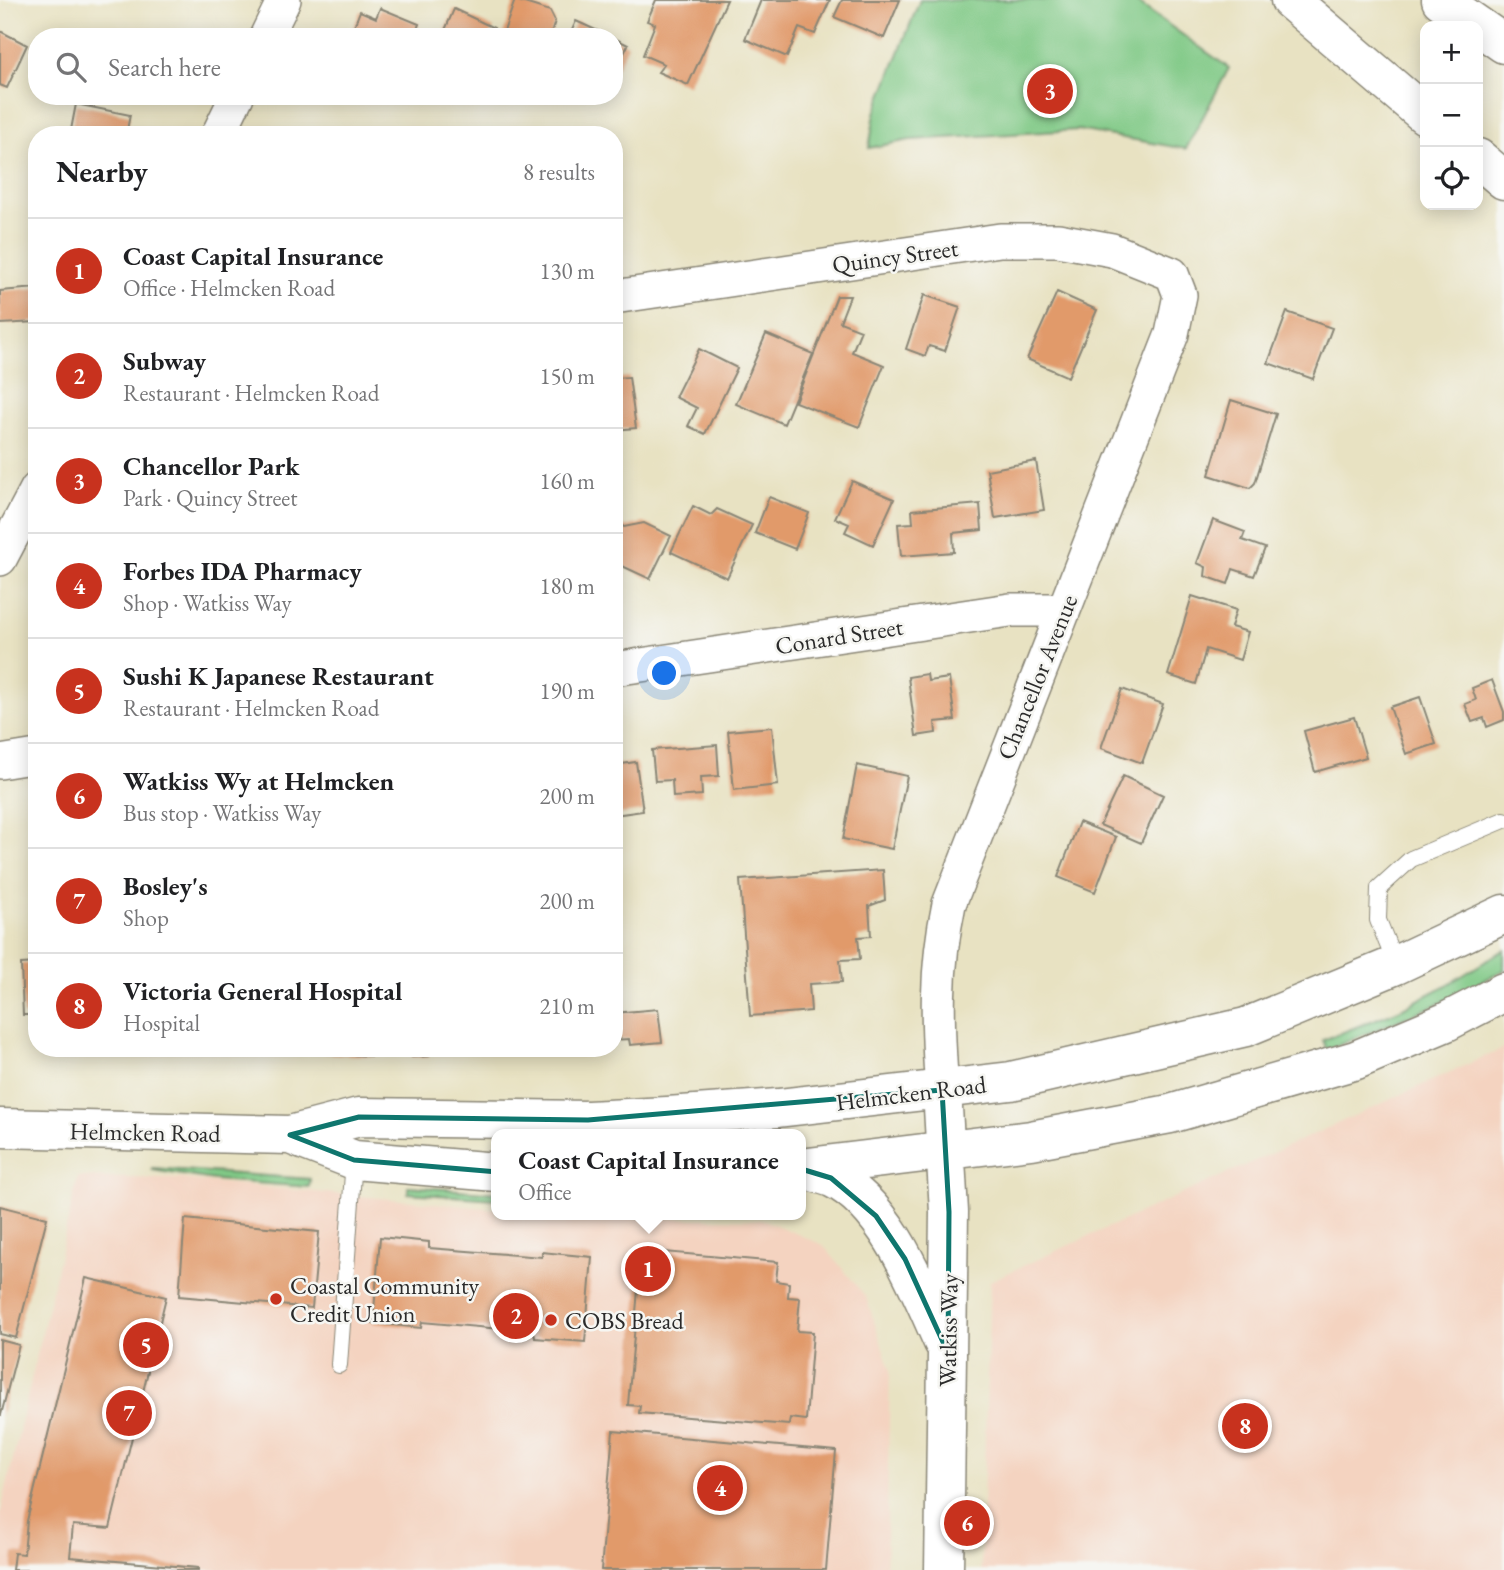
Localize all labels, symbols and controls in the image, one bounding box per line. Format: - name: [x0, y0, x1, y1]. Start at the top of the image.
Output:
- map controls: [1420, 21, 1483, 210]
- button: +: [1420, 21, 1483, 84]
- search box: [28, 28, 623, 105]
- icon: search: [52, 48, 90, 86]
- text: Search here: [108, 50, 221, 84]
- pin: 3: [1027, 65, 1073, 117]
- button: −: [1420, 84, 1483, 147]
- button: locate: [1420, 147, 1483, 210]
- text: Nearby: [56, 152, 148, 191]
- text: 8 results: [523, 157, 595, 187]
- street label: Quincy Street: [830, 232, 960, 280]
- text: Coast Capital Insurance: [123, 239, 383, 273]
- text: 1: [73, 256, 85, 286]
- text: 130 m: [539, 256, 595, 286]
- text: Office · Helmcken Road: [123, 273, 335, 303]
- text: Subway: [123, 344, 206, 378]
- text: 2: [73, 361, 85, 391]
- text: 150 m: [539, 361, 595, 391]
- text: Restaurant · Helmcken Road: [123, 378, 379, 408]
- text: Chancellor Park: [123, 449, 299, 483]
- text: 3: [73, 466, 85, 496]
- text: 160 m: [539, 466, 595, 496]
- text: Park · Quincy Street: [123, 483, 298, 513]
- text: Forbes IDA Pharmacy: [123, 554, 362, 588]
- text: 4: [73, 571, 85, 601]
- text: 180 m: [539, 571, 595, 601]
- text: Shop · Watkiss Way: [123, 588, 292, 618]
- street label: Chancellor Avenue: [990, 590, 1084, 764]
- street label: Conard Street: [773, 611, 906, 661]
- your location: [647, 656, 681, 690]
- text: Sushi K Japanese Restaurant: [123, 659, 434, 693]
- text: 5: [73, 676, 85, 706]
- text: 190 m: [539, 676, 595, 706]
- text: Restaurant · Helmcken Road: [123, 693, 379, 723]
- text: Watkiss Wy at Helmcken: [123, 764, 394, 798]
- text: 6: [73, 781, 85, 811]
- text: 200 m: [539, 781, 595, 811]
- text: Bus stop · Watkiss Way: [123, 798, 321, 828]
- text: Bosley's: [123, 869, 208, 903]
- text: 7: [73, 886, 85, 916]
- text: 200 m: [539, 886, 595, 916]
- text: Shop: [123, 903, 169, 933]
- text: Victoria General Hospital: [123, 974, 402, 1008]
- text: 8: [73, 991, 85, 1021]
- text: 210 m: [539, 991, 595, 1021]
- text: Hospital: [123, 1008, 200, 1038]
- street label: Helmcken Road: [834, 1068, 989, 1118]
- street label: Helmcken Road: [69, 1115, 222, 1149]
- popup: [491, 1129, 806, 1220]
- text: Coast Capital Insurance: [518, 1143, 779, 1177]
- text: Office: [518, 1177, 572, 1207]
- pin: 1: [625, 1243, 671, 1295]
- place label: Coastal Community Credit Union: [290, 1270, 479, 1329]
- street label: Watkiss Way: [932, 1272, 964, 1387]
- pin: 2: [493, 1290, 539, 1342]
- marker: Coastal Community Credit Union: [268, 1291, 284, 1307]
- place label: COBS Bread: [565, 1305, 684, 1336]
- marker: COBS Bread: [543, 1312, 559, 1328]
- pin: 5: [123, 1319, 169, 1371]
- pin: 7: [106, 1387, 152, 1439]
- pin: 8: [1222, 1400, 1268, 1452]
- pin: 4: [697, 1462, 743, 1514]
- pin: 6: [944, 1497, 990, 1549]

